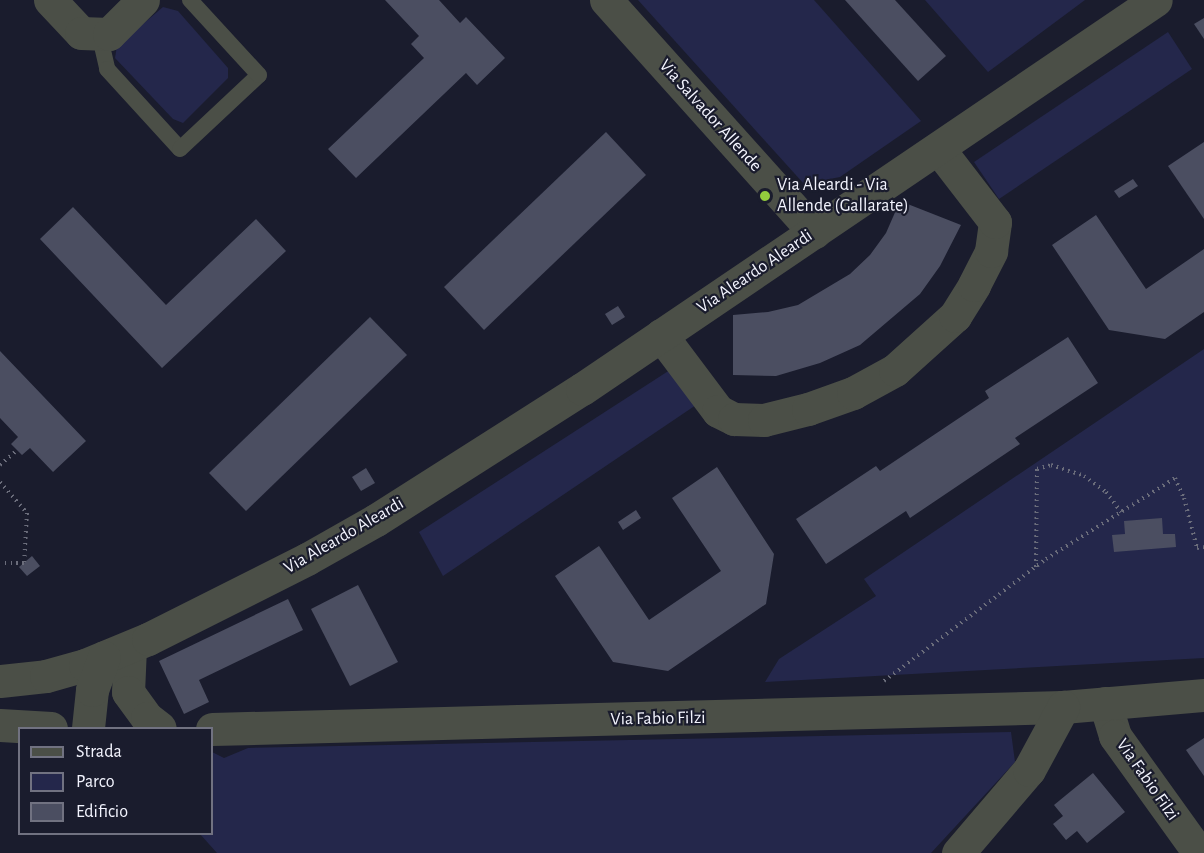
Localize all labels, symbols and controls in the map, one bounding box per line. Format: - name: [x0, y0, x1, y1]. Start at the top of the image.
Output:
- street label: Via Salvador Allende: [654, 55, 766, 177]
- place label: Via Aleardi - Via Allende (Gallarate): [777, 175, 909, 218]
- marker: Via Aleardi - Via Allende (Gallarate): [758, 189, 772, 203]
- street label: Via Aleardo Aleardi: [693, 225, 817, 319]
- street label: Via Aleardo Aleardi: [280, 493, 408, 579]
- street label: Via Fabio Filzi: [610, 707, 706, 731]
- legend: [18, 727, 213, 835]
- street label: Via Fabio Filzi: [1111, 735, 1183, 825]
- text: Strada: [76, 743, 122, 761]
- text: Parco: [76, 773, 115, 791]
- text: Edificio: [76, 803, 128, 821]

